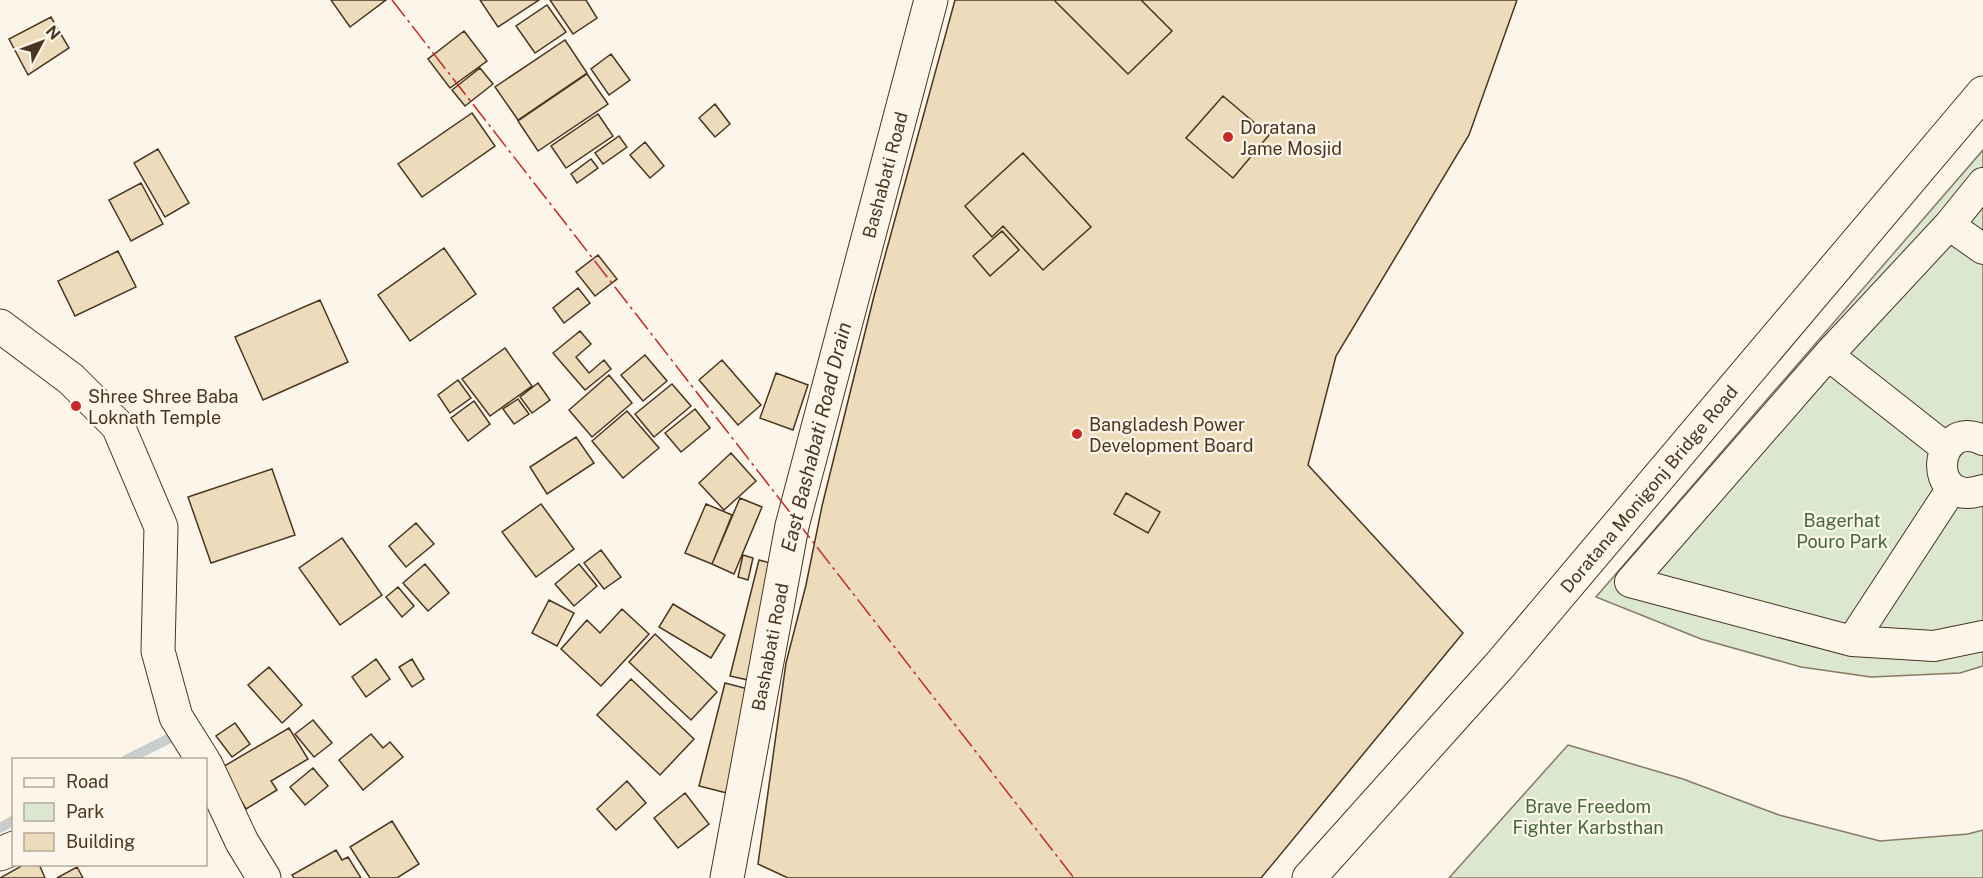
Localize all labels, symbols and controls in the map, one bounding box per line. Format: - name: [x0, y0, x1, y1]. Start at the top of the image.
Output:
- north arrow: [12, 12, 72, 72]
- text: N: [42, 22, 64, 43]
- street label: Bashabati Road: [858, 109, 912, 241]
- place label: Doratana Jame Mosjid: [1240, 117, 1342, 159]
- marker: Doratana Jame Mosjid: [1221, 130, 1235, 144]
- water label: East Bashabati Road Drain: [776, 320, 856, 554]
- street label: Doratana Monigonj Bridge Road: [1556, 381, 1742, 597]
- place label: Shree Shree Baba Loknath Temple: [88, 386, 239, 428]
- marker: Shree Shree Baba Loknath Temple: [69, 399, 83, 413]
- place label: Bangladesh Power Development Board: [1089, 414, 1253, 456]
- marker: Bangladesh Power Development Board: [1070, 427, 1084, 441]
- park label: Bagerhat Pouro Park: [1796, 510, 1888, 552]
- street label: Bashabati Road: [747, 581, 793, 713]
- legend: [12, 758, 207, 866]
- text: Road: [66, 771, 109, 792]
- park label: Brave Freedom Fighter Karbsthan: [1512, 796, 1664, 838]
- text: Park: [66, 801, 104, 822]
- text: Building: [66, 831, 135, 852]

